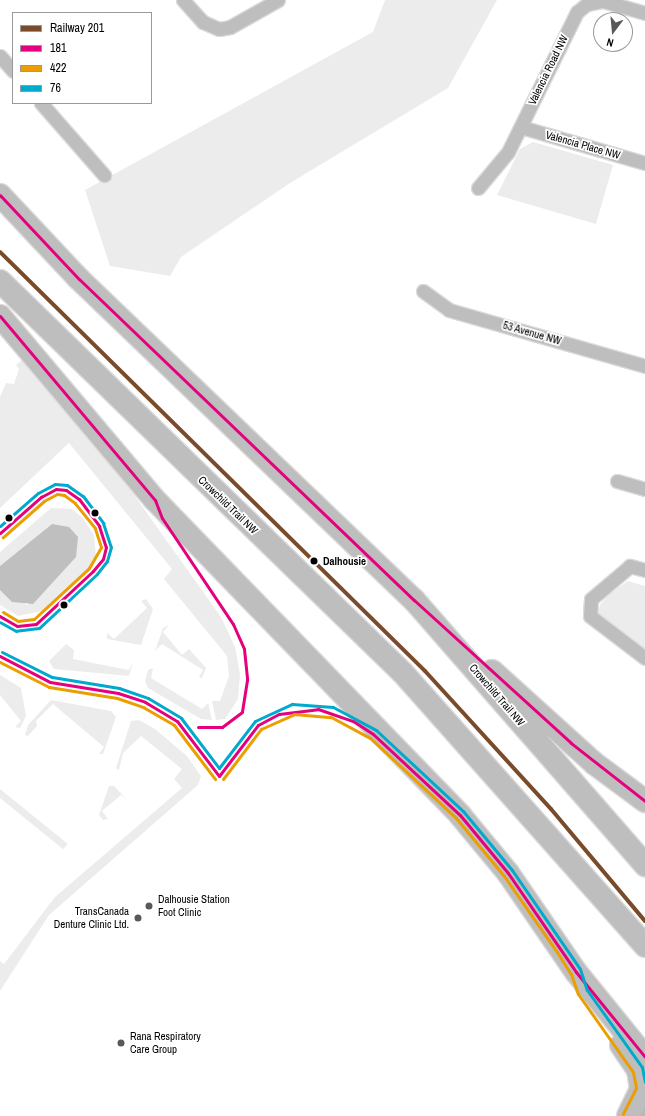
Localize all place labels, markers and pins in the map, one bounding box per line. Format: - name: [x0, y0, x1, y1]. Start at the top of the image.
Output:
- unlabelled marker: [90, 508, 100, 518]
- unlabelled marker: [4, 513, 14, 523]
- place label: Dalhousie: [323, 554, 366, 568]
- marker: Dalhousie: [308, 555, 320, 567]
- unlabelled marker: [59, 600, 69, 610]
- place label: Dalhousie Station Foot Clinic: [158, 893, 230, 919]
- marker: Dalhousie Station Foot Clinic: [143, 900, 155, 912]
- place label: TransCanada Denture Clinic Ltd.: [54, 905, 129, 931]
- marker: TransCanada Denture Clinic Ltd.: [132, 912, 144, 924]
- place label: Rana Respiratory Care Group: [130, 1030, 201, 1056]
- marker: Rana Respiratory Care Group: [115, 1037, 127, 1049]

